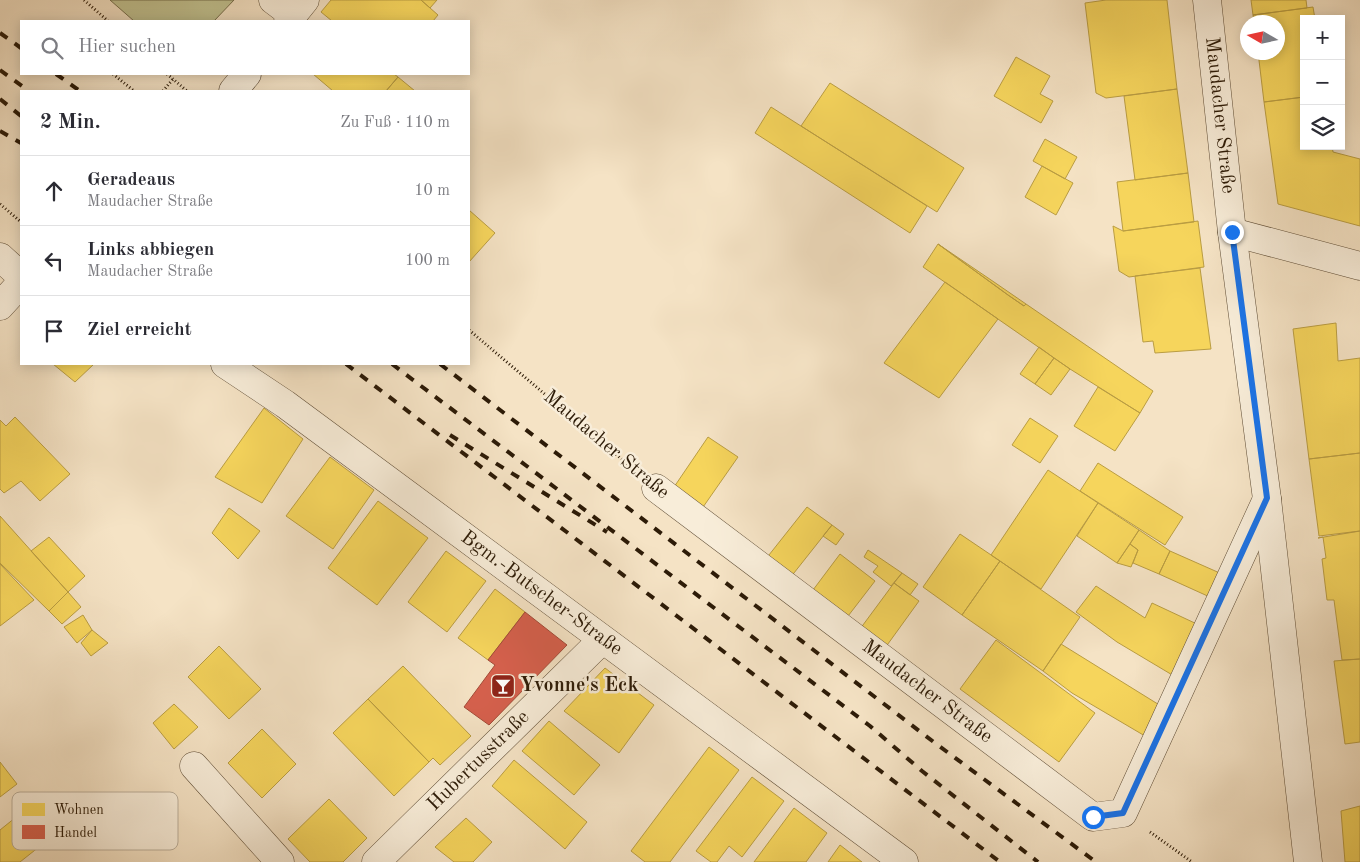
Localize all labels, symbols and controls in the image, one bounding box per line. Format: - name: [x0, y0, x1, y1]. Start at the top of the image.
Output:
- north arrow: [1240, 15, 1285, 60]
- map controls: [1300, 15, 1345, 150]
- button: +: [1300, 15, 1345, 60]
- search box: [20, 20, 470, 75]
- icon: search: [38, 34, 66, 62]
- street label: Maudacher Straße: [1201, 36, 1238, 195]
- text: Hier suchen: [78, 38, 176, 57]
- button: −: [1300, 60, 1345, 105]
- button: layers: [1300, 105, 1345, 150]
- text: 2 Min.: [40, 112, 101, 133]
- text: Zu Fuß · 110 m: [340, 115, 450, 131]
- text: Geradeaus: [87, 171, 175, 190]
- icon: ahead: [40, 177, 68, 205]
- text: 10 m: [414, 183, 450, 199]
- text: Maudacher Straße: [87, 194, 213, 210]
- route end: [1221, 221, 1244, 244]
- text: Links abbiegen: [87, 241, 214, 260]
- icon: left: [40, 247, 68, 275]
- text: 100 m: [405, 253, 450, 269]
- text: Maudacher Straße: [87, 264, 213, 280]
- icon: arrive: [40, 317, 68, 345]
- text: Ziel erreicht: [87, 321, 192, 340]
- street label: Maudacher Straße: [539, 387, 673, 503]
- street label: Bgm.-Butscher-Straße: [457, 528, 626, 660]
- street label: Maudacher Straße: [858, 637, 996, 747]
- bar icon: Yvonne's Eck: [490, 673, 516, 699]
- place label: Yvonne's Eck: [520, 676, 639, 696]
- street label: Hubertusstraße: [424, 707, 534, 815]
- legend: [12, 792, 178, 850]
- text: Wohnen: [54, 803, 104, 817]
- route start: [1082, 806, 1105, 829]
- text: Handel: [54, 826, 97, 840]

